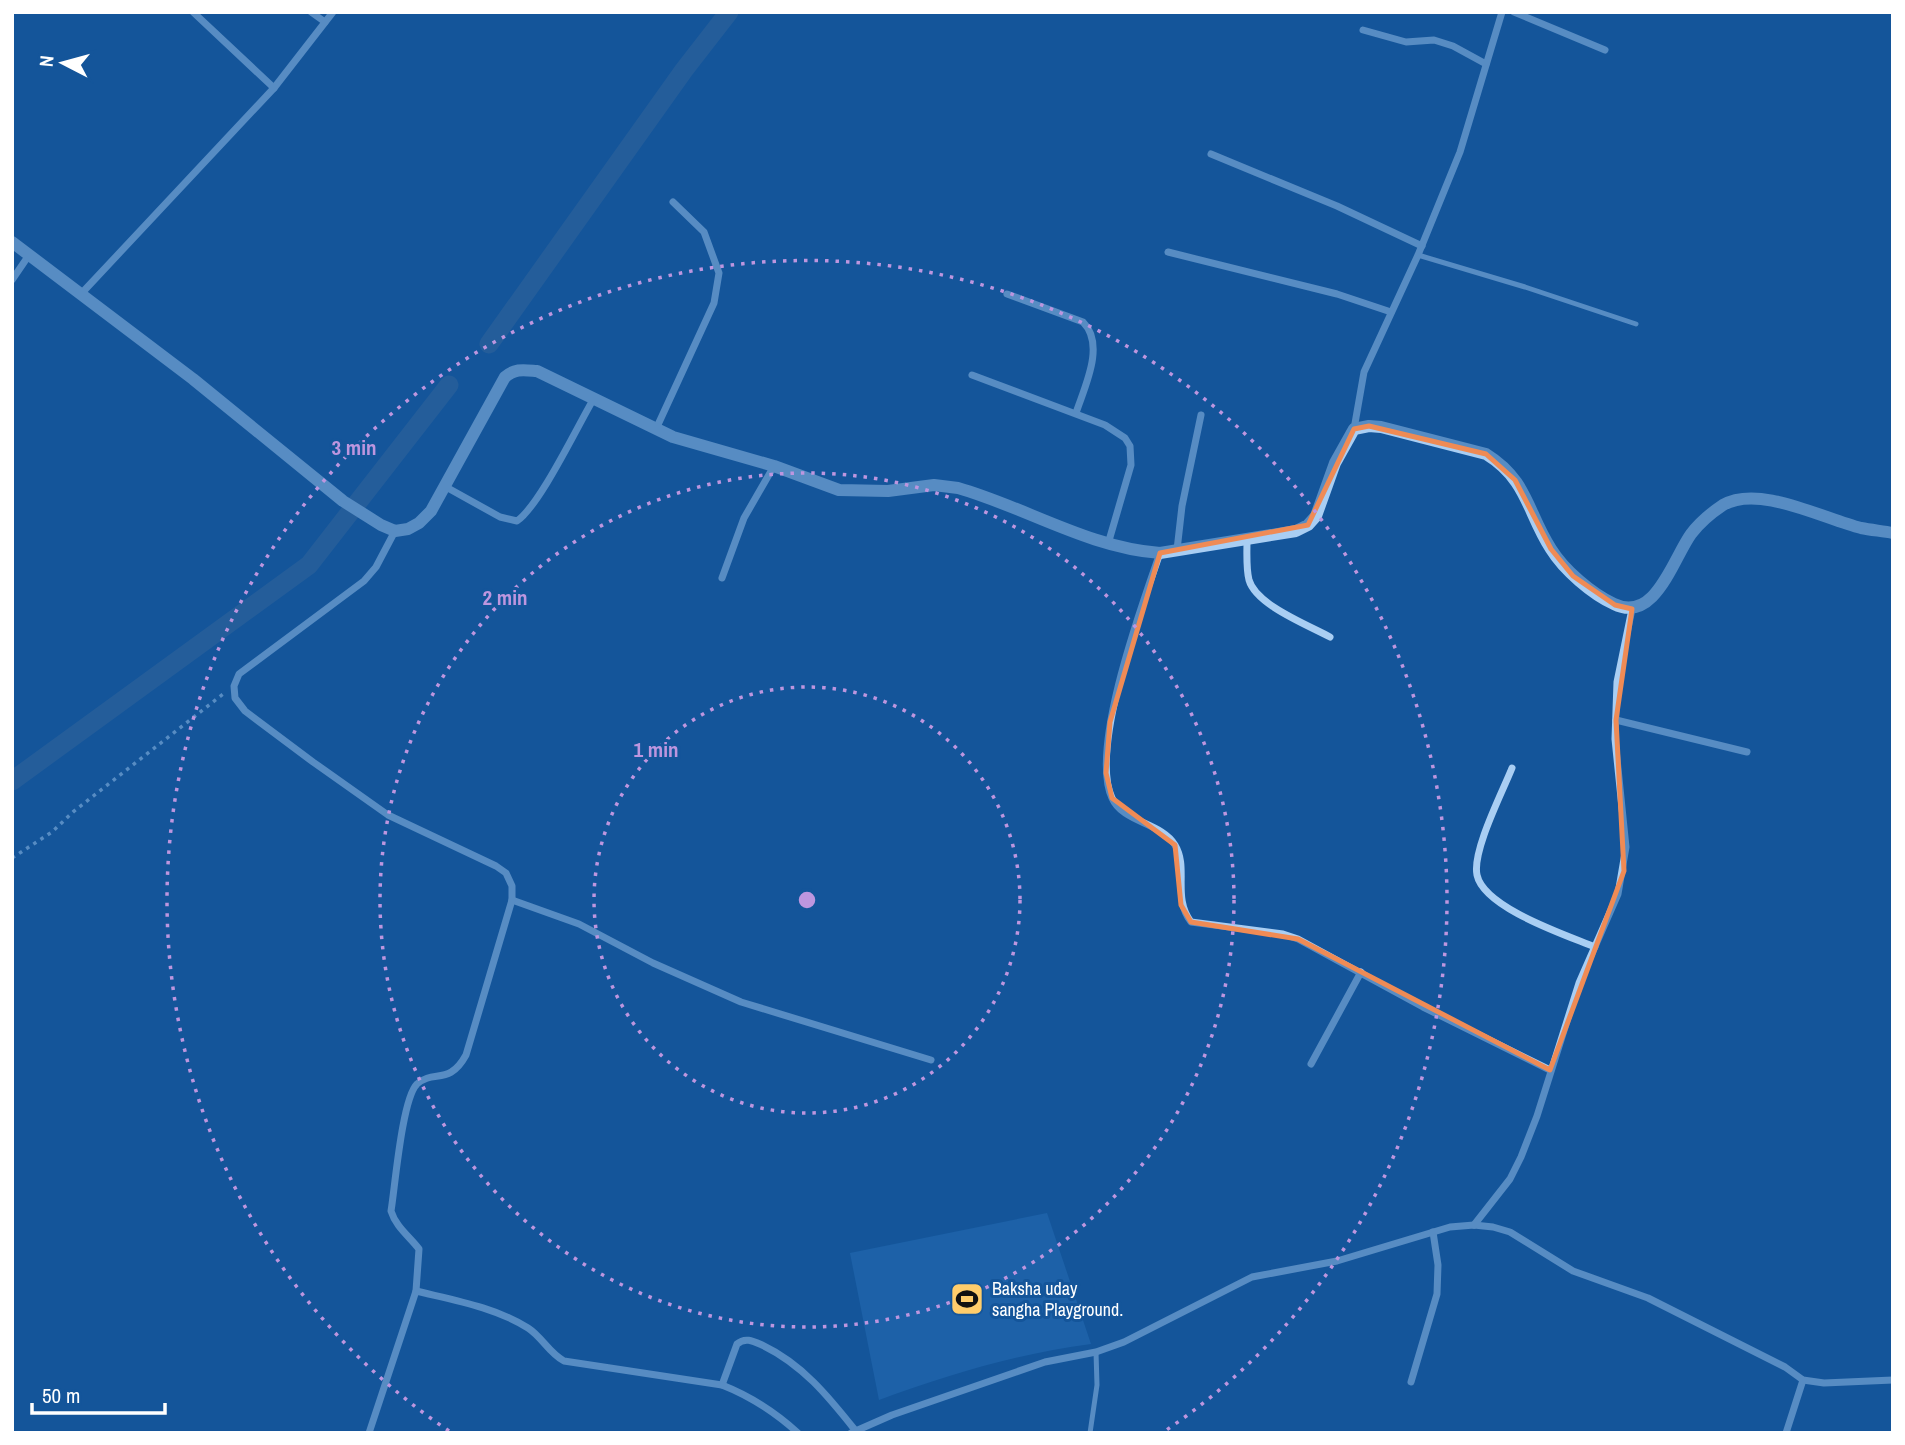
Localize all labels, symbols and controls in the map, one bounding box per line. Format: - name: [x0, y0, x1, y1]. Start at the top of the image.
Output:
- north arrow: [28, 28, 98, 98]
- text: N: [33, 54, 60, 68]
- text: 3 min: [332, 433, 376, 462]
- text: 2 min: [483, 583, 527, 612]
- text: 1 min: [634, 735, 678, 764]
- centre of rings: [795, 888, 819, 912]
- place label: Baksha uday sangha Playground.: [992, 1276, 1123, 1322]
- sports icon: Baksha uday sangha Playground.: [948, 1280, 986, 1318]
- scale bar: [32, 1372, 164, 1416]
- text: 50 m: [42, 1381, 80, 1410]

